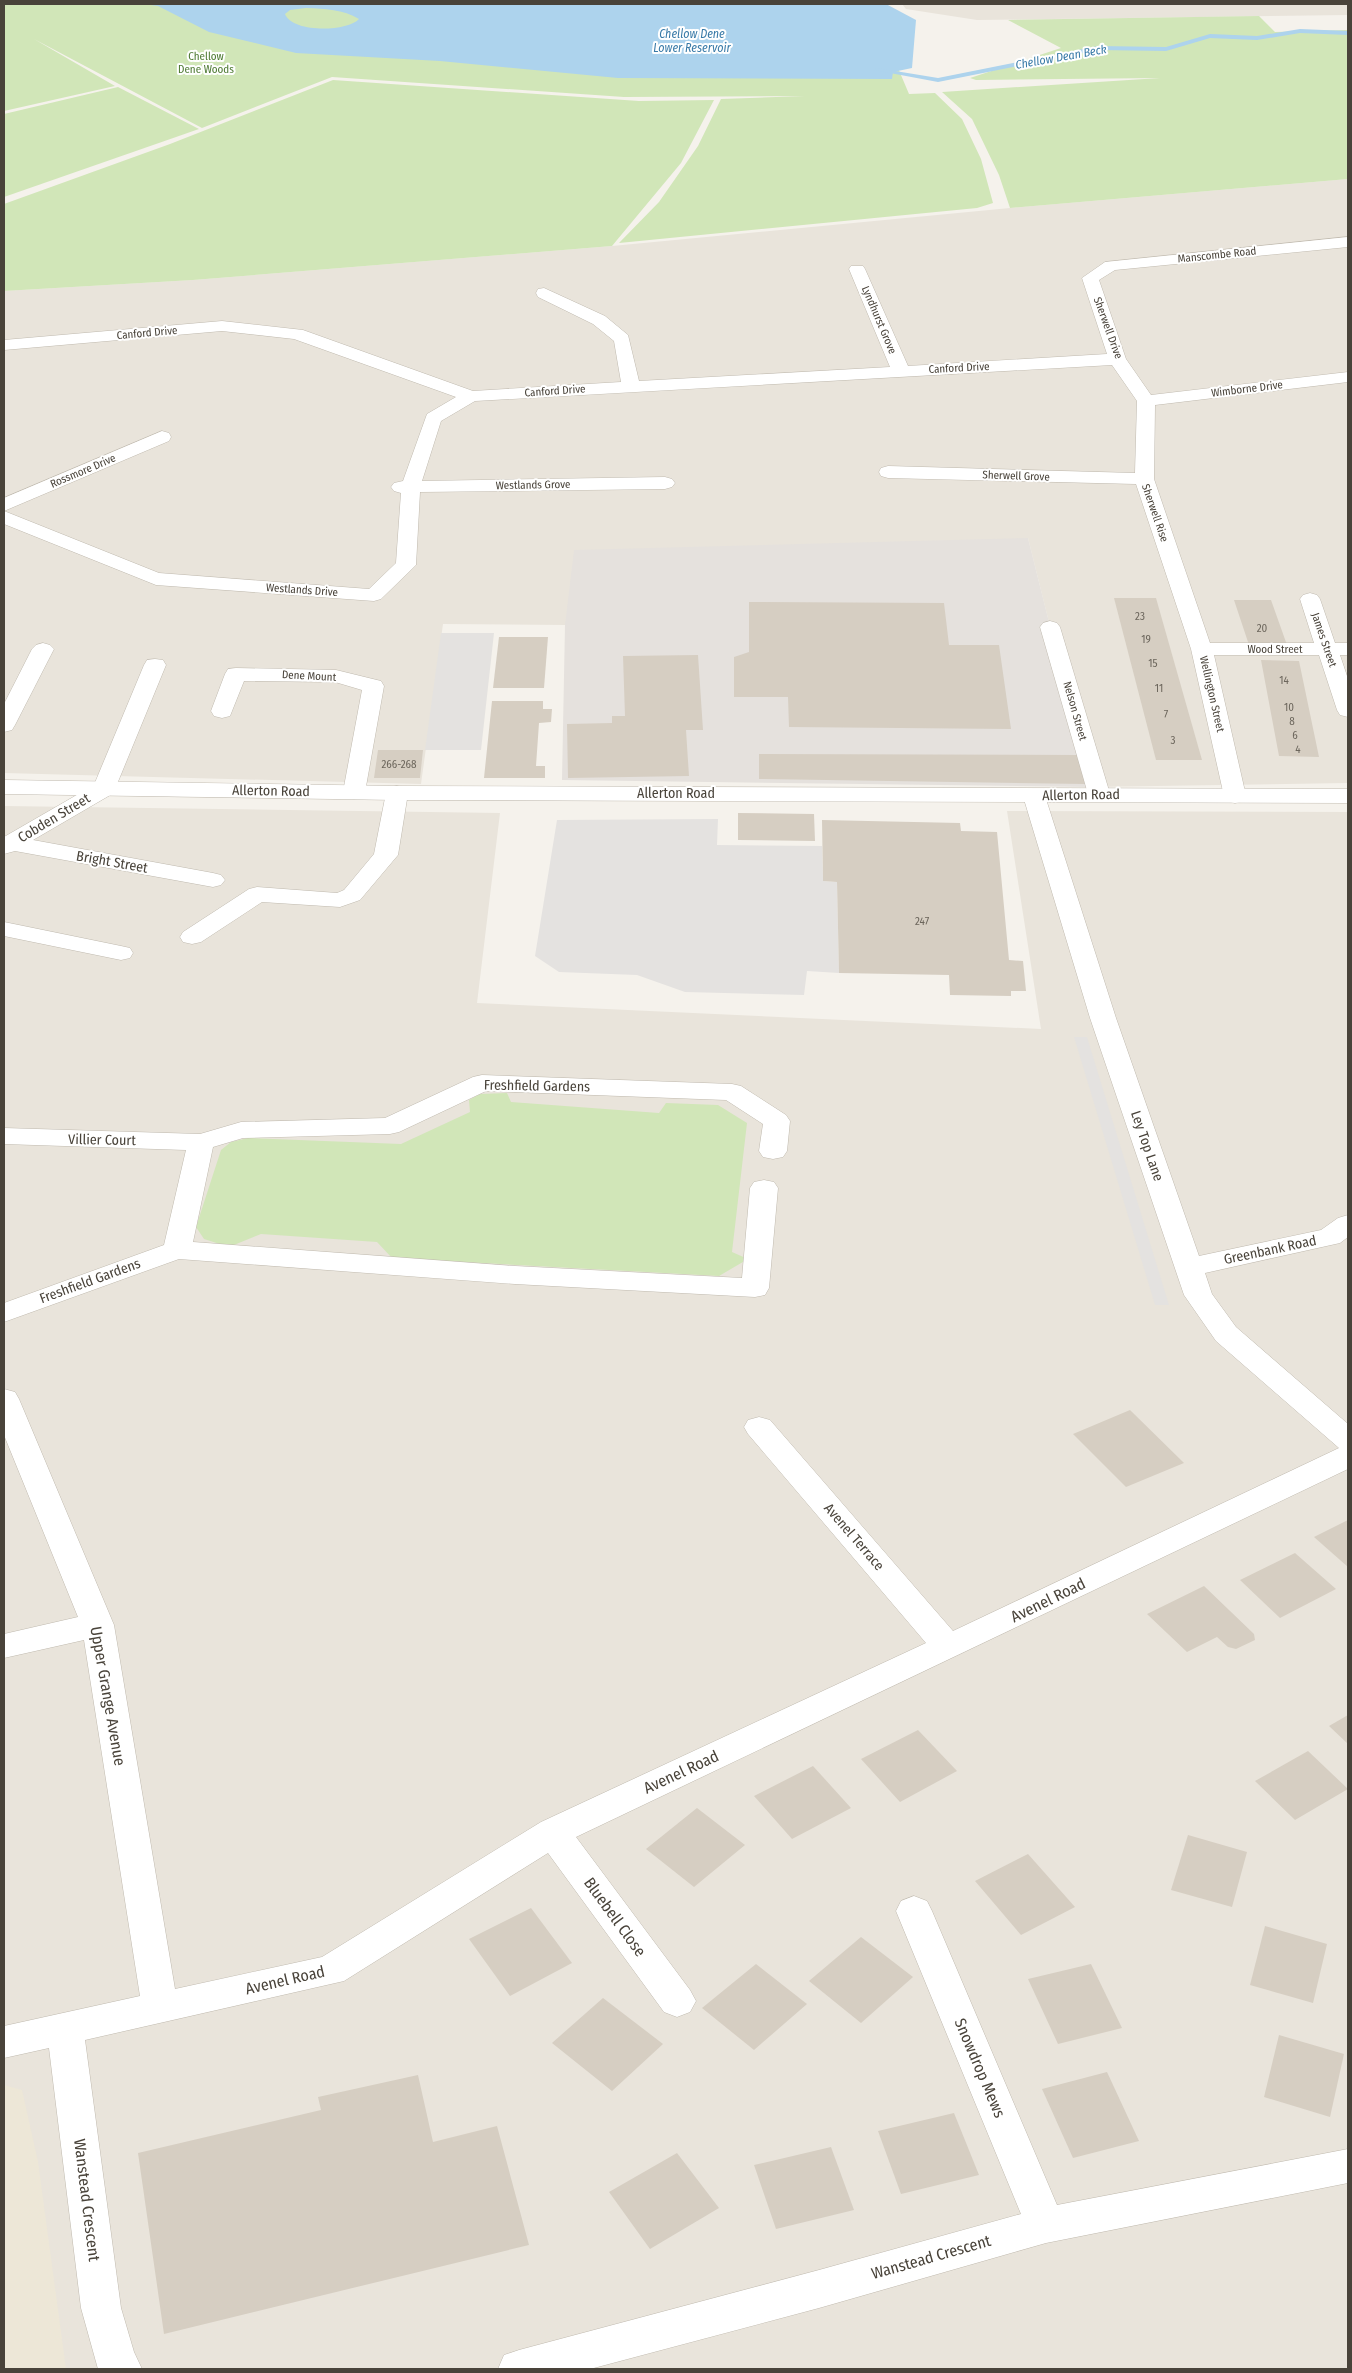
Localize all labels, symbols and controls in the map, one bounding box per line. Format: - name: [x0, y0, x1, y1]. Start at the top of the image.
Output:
- water label: Chellow Dene Lower Reservoir: [653, 27, 732, 55]
- water label: Chellow Dean Beck: [1014, 42, 1108, 72]
- park label: Chellow Dene Woods: [178, 50, 234, 76]
- street label: Manscombe Road: [1177, 244, 1257, 266]
- street label: Lyndhurst Grove: [859, 284, 899, 356]
- street label: Sherwell Drive: [1091, 295, 1125, 361]
- street label: Canford Drive: [116, 324, 178, 342]
- street label: Canford Drive: [928, 360, 990, 376]
- street label: Wimborne Drive: [1210, 378, 1284, 400]
- street label: Canford Drive: [524, 382, 586, 400]
- street label: Rossmore Drive: [48, 451, 118, 491]
- street label: Sherwell Grove: [982, 468, 1050, 484]
- street label: Westlands Grove: [495, 478, 571, 492]
- street label: Sherwell Rise: [1139, 482, 1171, 544]
- street label: Westlands Drive: [266, 581, 338, 599]
- house number: 23: [1135, 610, 1145, 623]
- street label: James Street: [1309, 611, 1339, 669]
- house number: 20: [1257, 622, 1268, 635]
- house number: 19: [1141, 633, 1151, 646]
- street label: Wood Street: [1247, 643, 1303, 656]
- street label: Wellington Street: [1197, 655, 1227, 734]
- house number: 15: [1148, 657, 1158, 670]
- street label: Dene Mount: [281, 668, 337, 684]
- house number: 14: [1279, 674, 1289, 687]
- street label: Nelson Street: [1060, 680, 1090, 742]
- house number: 11: [1155, 682, 1163, 695]
- house number: 10: [1284, 701, 1294, 714]
- house number: 7: [1164, 708, 1169, 721]
- house number: 8: [1289, 715, 1295, 728]
- house number: 6: [1292, 729, 1298, 742]
- house number: 3: [1171, 734, 1176, 747]
- house number: 4: [1295, 743, 1301, 756]
- house number: 266-268: [382, 758, 417, 771]
- street label: Allerton Road: [232, 782, 310, 800]
- street label: Allerton Road: [637, 785, 715, 802]
- street label: Allerton Road: [1042, 786, 1120, 804]
- street label: Cobden Street: [15, 790, 94, 846]
- street label: Bright Street: [75, 847, 150, 877]
- house number: 247: [915, 915, 930, 928]
- street label: Freshfield Gardens: [484, 1077, 590, 1095]
- street label: Ley Top Lane: [1127, 1109, 1167, 1184]
- street label: Villier Court: [68, 1131, 136, 1149]
- street label: Greenbank Road: [1222, 1232, 1318, 1268]
- street label: Freshfield Gardens: [37, 1255, 143, 1307]
- street label: Avenel Terrace: [820, 1500, 888, 1574]
- street label: Avenel Road: [1007, 1574, 1089, 1626]
- street label: Upper Grange Avenue: [86, 1625, 130, 1767]
- street label: Avenel Road: [640, 1746, 722, 1798]
- street label: Bluebell Close: [580, 1874, 650, 1960]
- street label: Avenel Road: [243, 1962, 327, 1998]
- street label: Snowdrop Mews: [950, 2015, 1010, 2121]
- street label: Wanstead Crescent: [70, 2138, 104, 2263]
- street label: Wanstead Crescent: [869, 2231, 994, 2283]

